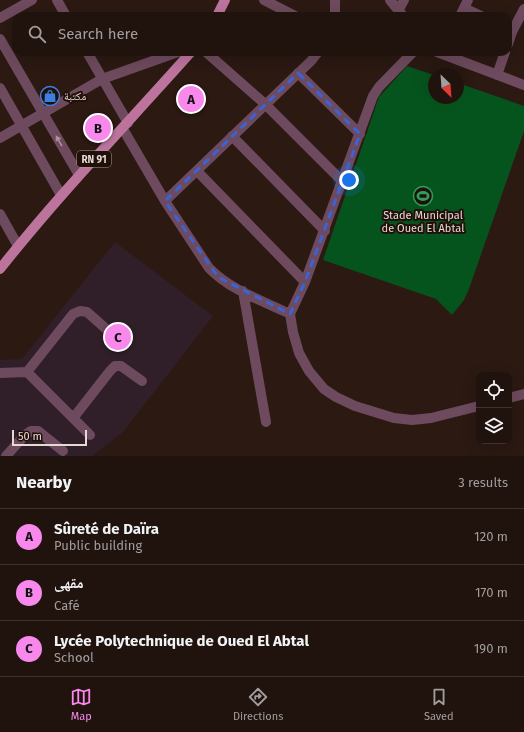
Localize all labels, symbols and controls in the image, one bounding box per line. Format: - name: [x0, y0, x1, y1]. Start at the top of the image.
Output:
- search box: [12, 12, 512, 56]
- icon: search: [26, 23, 48, 45]
- text: Search here: [58, 25, 138, 43]
- north arrow: [428, 68, 464, 104]
- pin: A: [178, 84, 204, 114]
- shop icon: مكتبة: [39, 85, 61, 107]
- place label: مكتبة: [64, 90, 86, 103]
- pin: B: [85, 113, 111, 143]
- one-way arrow: [56, 135, 63, 147]
- road number: RN 91: [77, 151, 111, 167]
- your location: [339, 170, 359, 190]
- sports icon: Stade Municipal de Oued El Abtal: [412, 185, 434, 207]
- place label: Stade Municipal de Oued El Abtal: [382, 209, 464, 235]
- pin: C: [105, 322, 131, 352]
- map controls: [476, 372, 512, 444]
- button: locate: [476, 372, 512, 408]
- button: layers: [476, 408, 512, 444]
- scale bar: [12, 428, 87, 447]
- text: 50 m: [18, 430, 42, 443]
- text: Nearby: [16, 472, 71, 493]
- text: 3 results: [458, 475, 508, 490]
- text: Sûreté de Daïra: [54, 520, 159, 538]
- text: A: [25, 529, 33, 544]
- text: 120 m: [474, 529, 508, 544]
- text: Public building: [54, 538, 142, 553]
- text: مقهى: [54, 574, 84, 592]
- text: B: [25, 585, 33, 600]
- text: 170 m: [475, 585, 508, 600]
- text: Café: [54, 598, 80, 613]
- text: Lycée Polytechnique de Oued El Abtal: [54, 632, 309, 650]
- text: C: [25, 641, 33, 656]
- text: 190 m: [474, 641, 508, 656]
- text: School: [54, 650, 94, 665]
- tab: Map: [70, 686, 92, 723]
- tab: Directions: [233, 686, 283, 723]
- tab: Saved: [424, 686, 454, 723]

